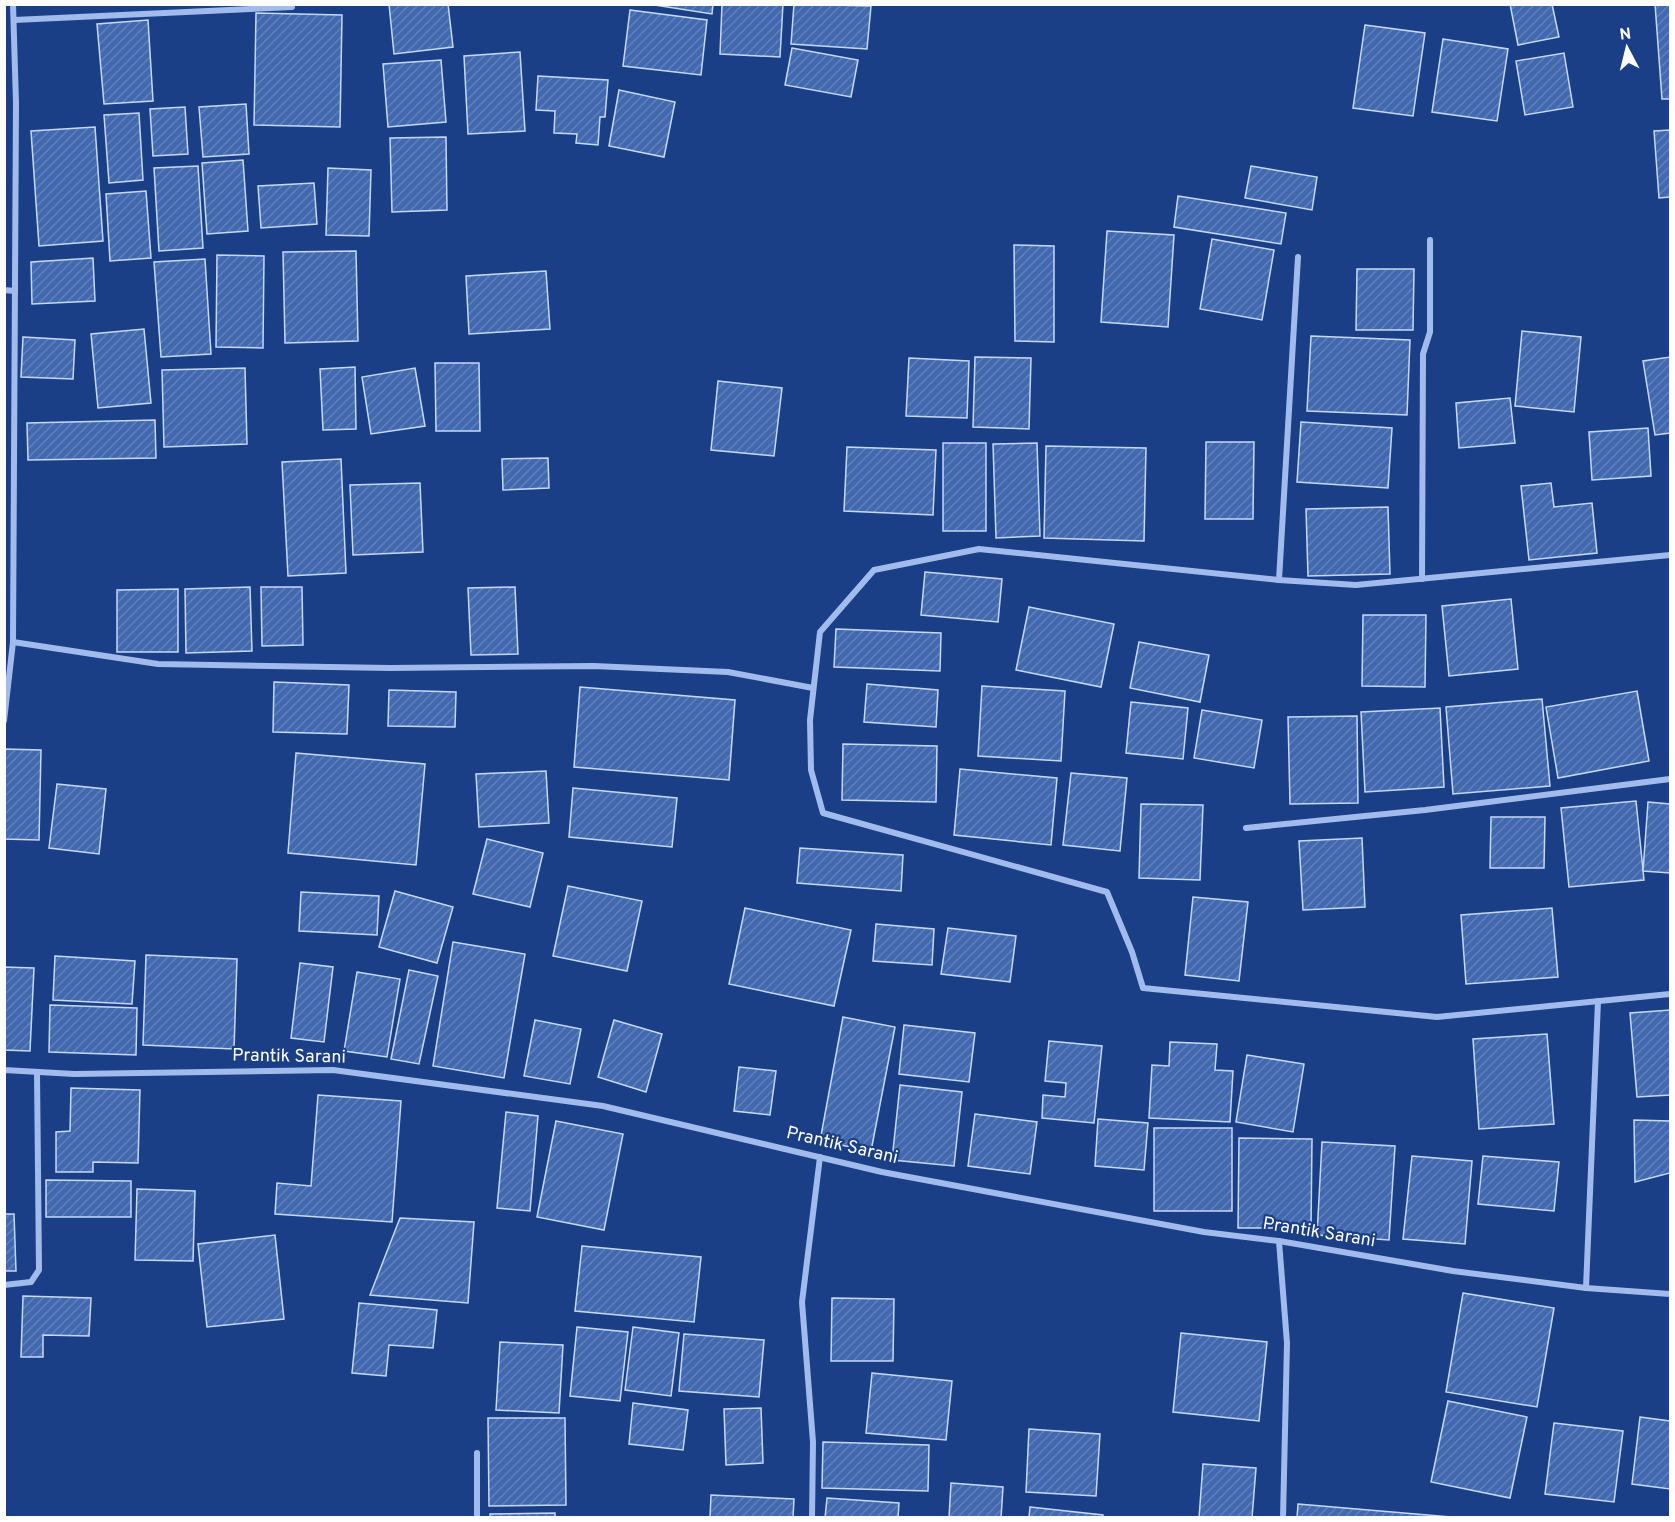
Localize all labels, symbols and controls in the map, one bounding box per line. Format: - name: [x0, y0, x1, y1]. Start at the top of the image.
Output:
- north arrow: [1597, 18, 1657, 78]
- text: N: [1618, 24, 1632, 46]
- street label: Prantik Sarani: [232, 1045, 346, 1069]
- street label: Prantik Sarani: [784, 1122, 900, 1170]
- street label: Prantik Sarani: [1261, 1213, 1377, 1253]

